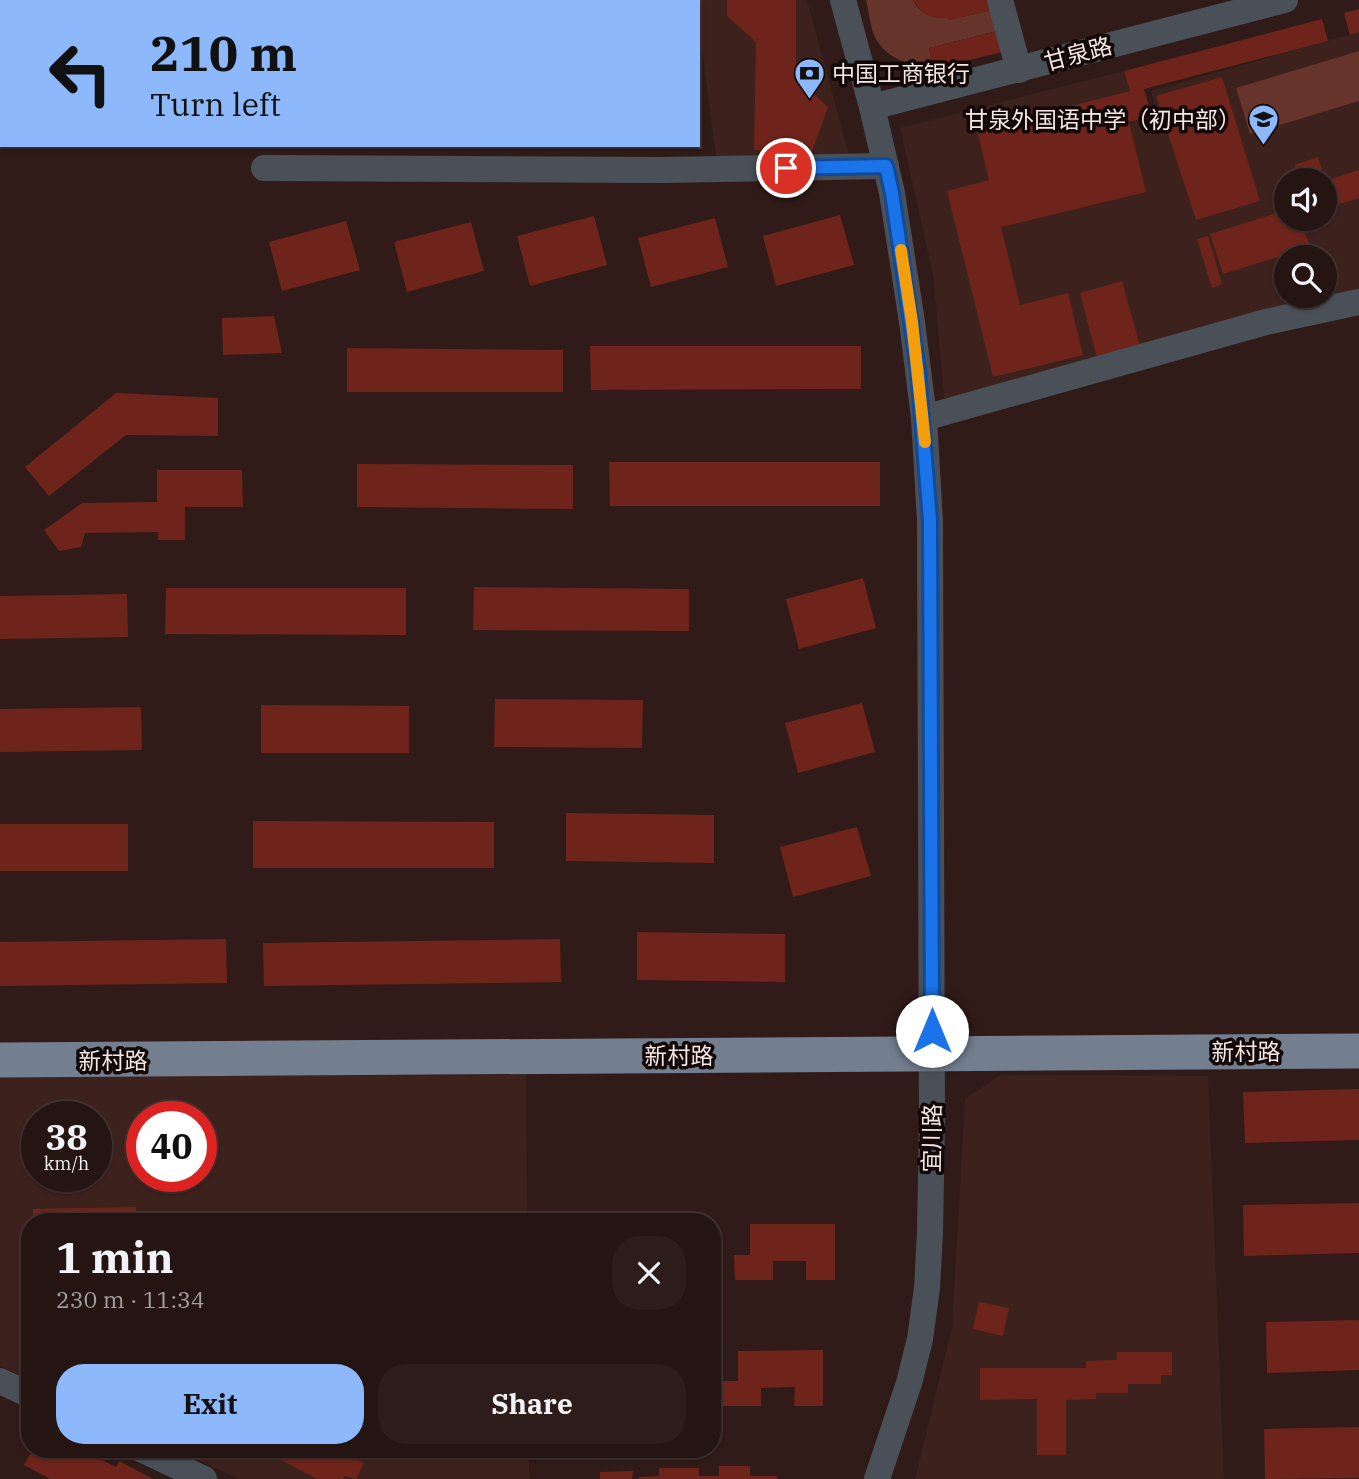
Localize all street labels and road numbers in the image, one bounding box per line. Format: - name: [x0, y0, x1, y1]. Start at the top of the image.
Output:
- street label: 甘泉路: [1041, 30, 1115, 76]
- street label: 新村路: [1212, 1036, 1281, 1066]
- street label: 新村路: [645, 1040, 714, 1070]
- street label: 新村路: [79, 1045, 148, 1075]
- street label: 宜川路: [915, 1103, 947, 1173]

